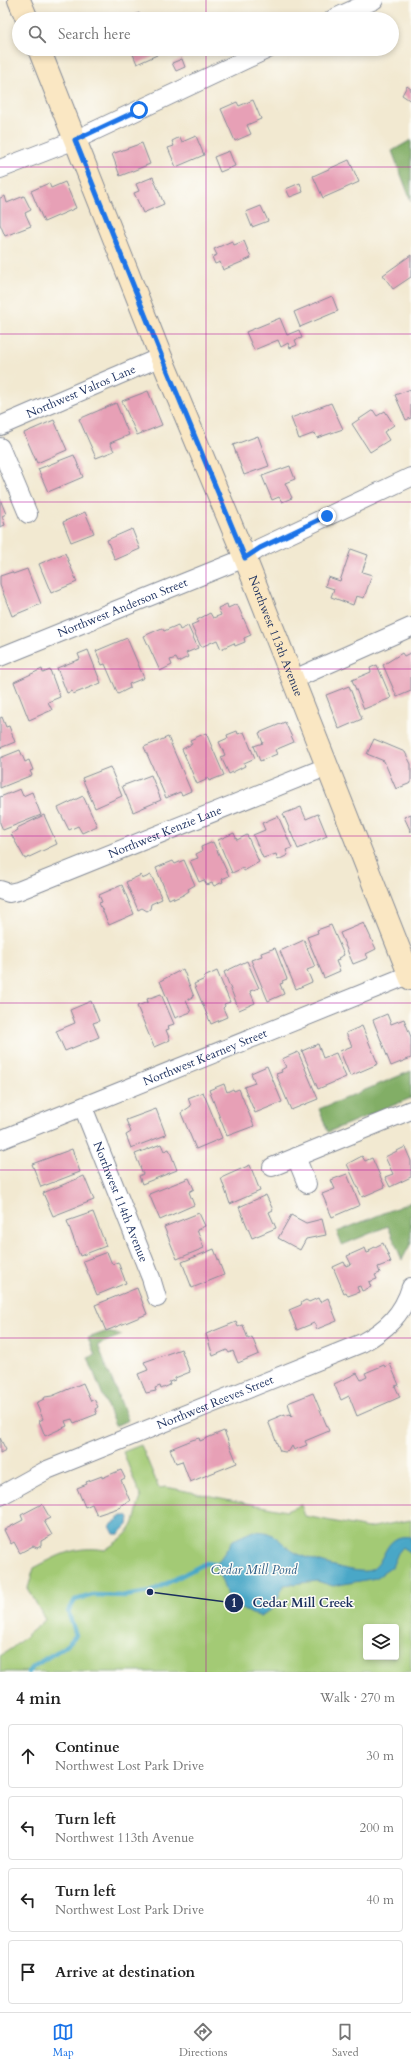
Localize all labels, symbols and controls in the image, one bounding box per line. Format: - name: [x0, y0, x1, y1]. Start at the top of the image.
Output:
- search box: [12, 12, 399, 56]
- icon: search: [26, 23, 48, 45]
- text: Search here: [58, 24, 131, 44]
- route start: [130, 101, 148, 119]
- street label: Northwest Valros Lane: [24, 361, 138, 422]
- route end: [318, 507, 336, 525]
- street label: Northwest 113th Avenue: [245, 573, 307, 699]
- street label: Northwest Anderson Street: [55, 574, 190, 641]
- street label: Northwest Kenzie Lane: [106, 802, 224, 862]
- street label: Northwest Kearney Street: [141, 1025, 269, 1089]
- street label: Northwest 114th Avenue: [89, 1139, 152, 1265]
- street label: Northwest Reeves Street: [154, 1371, 276, 1433]
- water label: Cedar Mill Pond: [211, 1561, 298, 1579]
- callout: Cedar Mill Creek: [224, 1590, 361, 1615]
- text: Cedar Mill Creek: [252, 1594, 354, 1612]
- text: 1: [231, 1595, 237, 1611]
- map controls: [363, 1624, 399, 1660]
- button: layers: [363, 1624, 399, 1660]
- text: 4 min: [16, 1687, 61, 1710]
- text: Walk · 270 m: [320, 1689, 395, 1707]
- text: Continue: [55, 1737, 120, 1757]
- icon: ahead: [17, 1745, 39, 1767]
- text: 30 m: [366, 1747, 394, 1765]
- text: Northwest Lost Park Drive: [55, 1757, 204, 1775]
- text: Turn left: [55, 1809, 116, 1829]
- icon: left: [17, 1817, 39, 1839]
- text: 200 m: [360, 1819, 394, 1837]
- text: Northwest 113th Avenue: [55, 1829, 194, 1847]
- text: Turn left: [55, 1881, 116, 1901]
- icon: left: [17, 1889, 39, 1911]
- text: 40 m: [366, 1891, 394, 1909]
- text: Northwest Lost Park Drive: [55, 1901, 204, 1919]
- icon: arrive: [17, 1961, 39, 1983]
- text: Arrive at destination: [55, 1962, 195, 1982]
- tab: Map: [52, 2021, 74, 2060]
- tab: Directions: [179, 2021, 227, 2060]
- tab: Saved: [332, 2021, 359, 2060]

